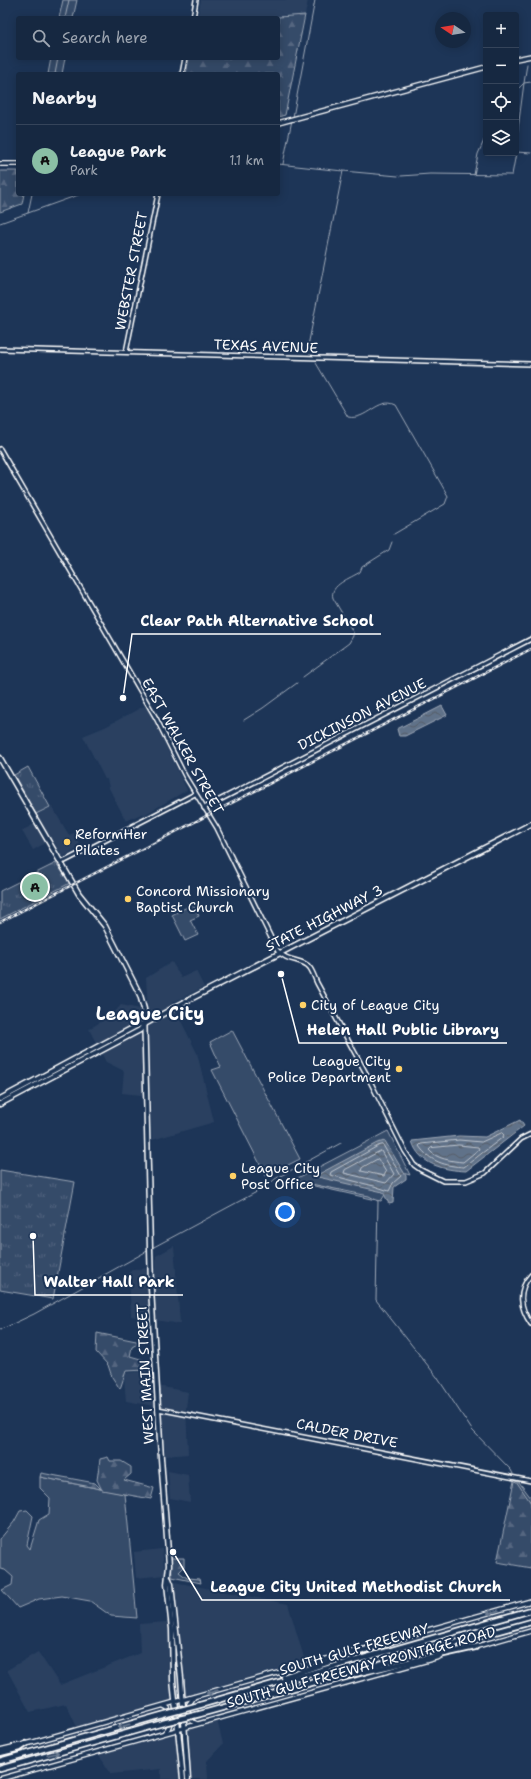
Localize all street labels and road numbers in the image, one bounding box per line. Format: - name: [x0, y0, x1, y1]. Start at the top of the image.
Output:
- street label: WEBSTER STREET: [111, 210, 151, 332]
- street label: TEXAS AVENUE: [213, 335, 319, 357]
- street label: DICKINSON AVENUE: [295, 674, 429, 754]
- street label: EAST WALKER STREET: [138, 675, 228, 818]
- street label: STATE HIGHWAY 3: [262, 881, 386, 955]
- street label: WEST MAIN STREET: [132, 1303, 158, 1445]
- street label: CALDER DRIVE: [295, 1414, 400, 1452]
- street label: SOUTH GULF FREEWAY: [277, 1619, 431, 1679]
- street label: SOUTH GULF FREEWAY FRONTAGE ROAD: [225, 1622, 497, 1712]

